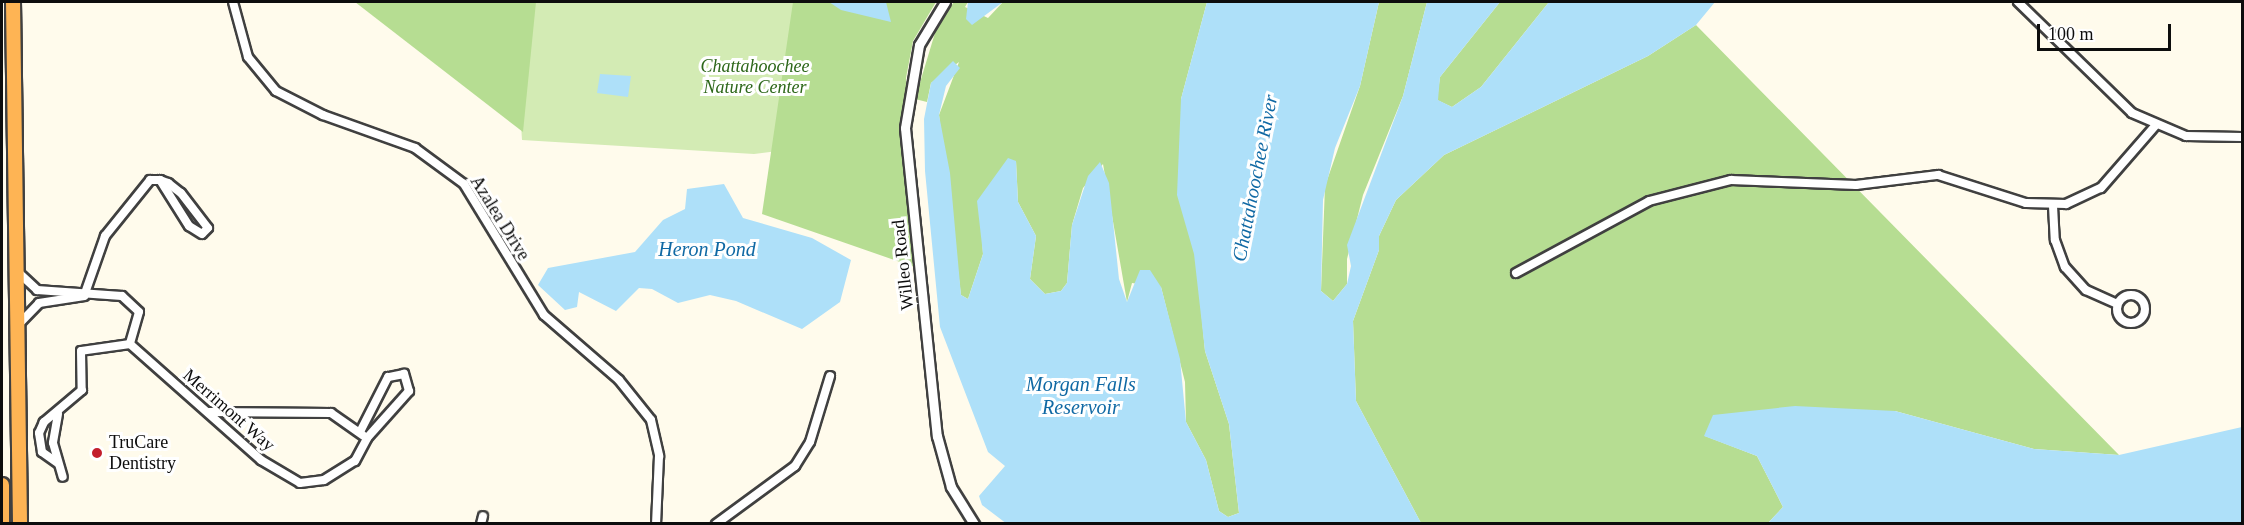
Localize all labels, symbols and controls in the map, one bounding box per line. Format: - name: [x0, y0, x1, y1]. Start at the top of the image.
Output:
- scale bar: [2040, 12, 2174, 50]
- text: 100 m: [2048, 24, 2094, 44]
- park label: Chattahoochee Nature Center: [701, 56, 809, 98]
- water label: Chattahoochee River: [1227, 93, 1283, 263]
- street label: Azalea Drive: [466, 172, 534, 264]
- street label: Willeo Road: [888, 219, 918, 311]
- water label: Heron Pond: [658, 237, 756, 261]
- street label: Merrimont Way: [179, 364, 279, 456]
- water label: Morgan Falls Reservoir: [1026, 372, 1136, 419]
- place label: TruCare Dentistry: [109, 432, 176, 474]
- marker: TruCare Dentistry: [90, 446, 104, 460]

